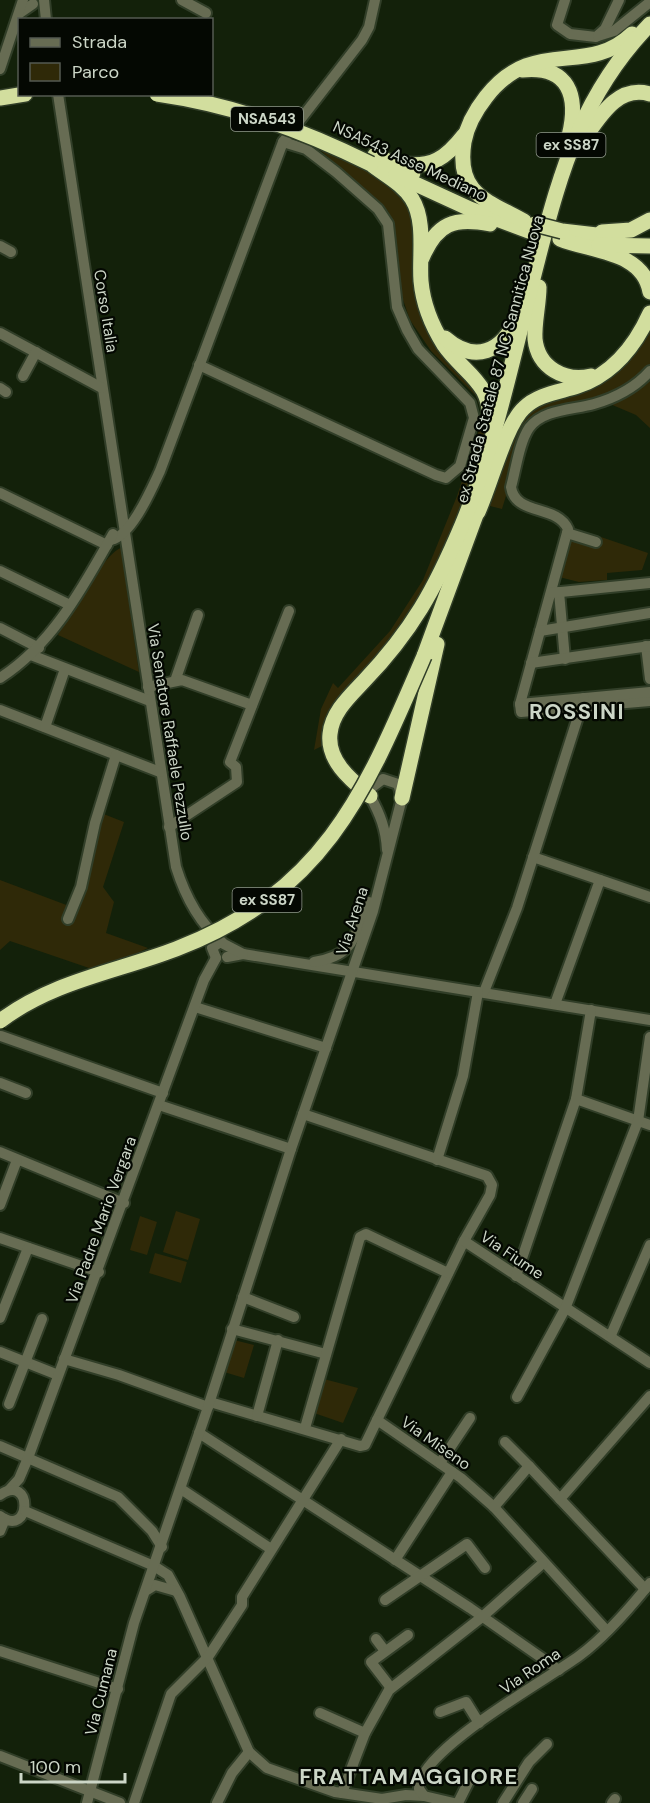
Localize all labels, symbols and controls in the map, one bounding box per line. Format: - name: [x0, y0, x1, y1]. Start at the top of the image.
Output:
- legend: [18, 18, 213, 96]
- text: Strada: [72, 30, 127, 54]
- text: Parco: [72, 60, 119, 84]
- road number: NSA543: [231, 107, 303, 131]
- street label: NSA543 Asse Mediano: [330, 116, 490, 206]
- road number: ex SS87: [536, 133, 606, 157]
- street label: ex Strada Statale 87 NC Sannitica Nuova: [451, 213, 549, 505]
- street label: Corso Italia: [89, 268, 123, 354]
- street label: Via Senatore Raffaele Pezzullo: [142, 622, 198, 842]
- district label: ROSSINI: [529, 697, 625, 726]
- street label: Via Arena: [331, 884, 373, 958]
- road number: ex SS87: [232, 888, 302, 912]
- street label: Via Padre Mario Vergara: [61, 1133, 141, 1307]
- street label: Via Fiume: [476, 1226, 548, 1284]
- street label: Via Miseno: [397, 1411, 475, 1475]
- street label: Via Roma: [496, 1643, 564, 1699]
- street label: Via Cumana: [80, 1646, 122, 1738]
- scale bar: [21, 1746, 124, 1784]
- text: 100 m: [30, 1755, 81, 1779]
- district label: FRATTAMAGGIORE: [299, 1762, 519, 1791]

